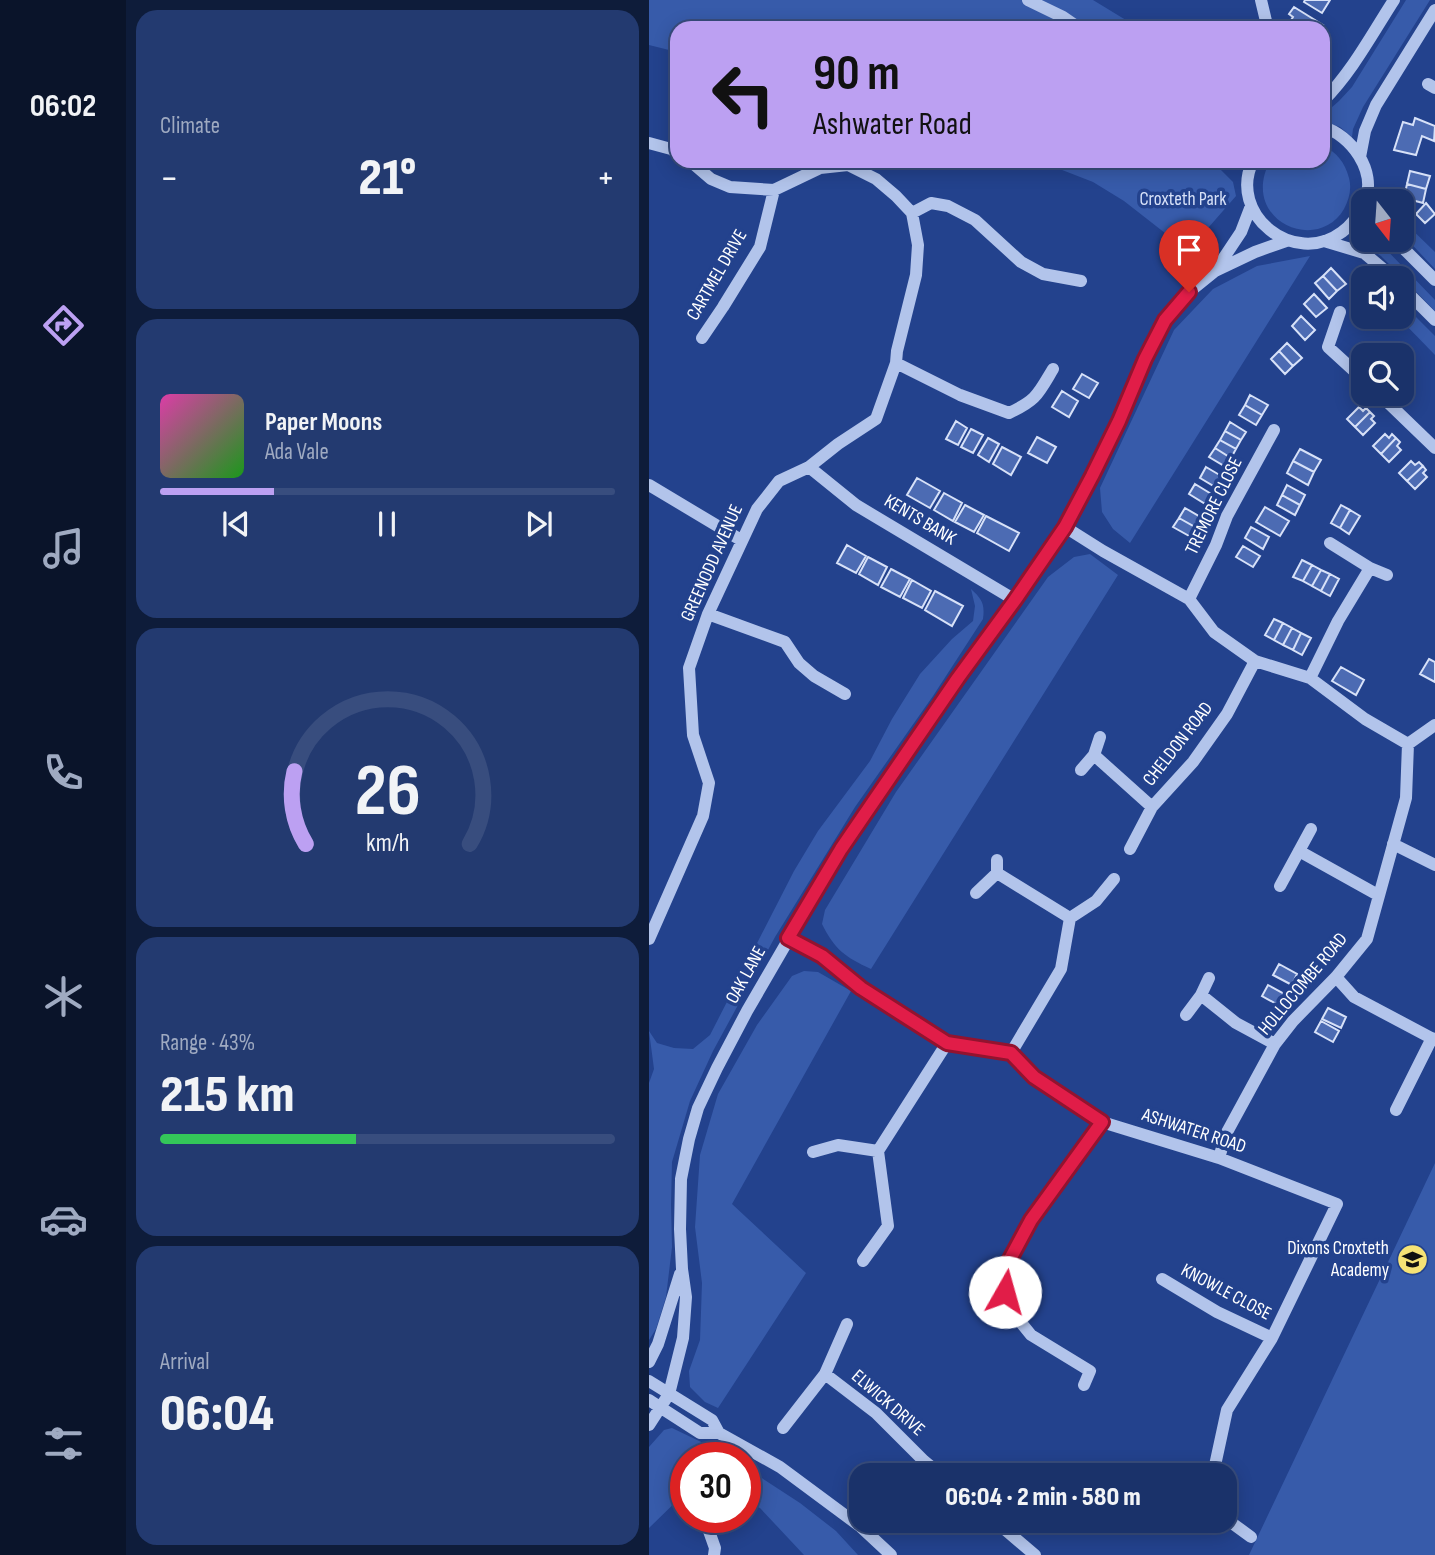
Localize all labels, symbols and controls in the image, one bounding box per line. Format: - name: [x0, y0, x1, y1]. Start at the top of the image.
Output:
- text: 90 m: [813, 45, 900, 104]
- icon: left: [698, 49, 789, 140]
- text: 06:02: [30, 87, 96, 126]
- text: Ashwater Road: [813, 105, 972, 144]
- text: Climate: [160, 112, 220, 140]
- text: 21°: [359, 147, 417, 210]
- text: −: [160, 156, 179, 201]
- text: +: [596, 156, 615, 201]
- park label: Croxteth Park: [1139, 188, 1227, 211]
- north arrow: [1351, 189, 1414, 252]
- map controls: [1351, 189, 1414, 406]
- pin: [1159, 220, 1219, 292]
- street label: CARTMEL DRIVE: [682, 225, 752, 325]
- icon: arrive: [1170, 231, 1208, 269]
- button: sound: [1351, 266, 1414, 329]
- icon: directions: [39, 301, 88, 350]
- button: search: [1351, 343, 1414, 406]
- text: Paper Moons: [265, 407, 382, 438]
- text: Ada Vale: [265, 438, 329, 466]
- street label: TREMORE CLOSE: [1180, 453, 1248, 559]
- street label: KENTS BANK: [880, 490, 960, 551]
- street label: GREENODD AVENUE: [676, 501, 748, 625]
- icon: previous: [217, 505, 255, 543]
- icon: pause: [368, 505, 406, 543]
- icon: next: [520, 505, 558, 543]
- icon: music: [39, 524, 88, 573]
- street label: CHELDON ROAD: [1138, 697, 1218, 791]
- icon: phone: [39, 748, 88, 797]
- text: 26: [354, 748, 421, 836]
- text: km/h: [366, 827, 409, 858]
- street label: HOLLOCOMBE ROAD: [1254, 928, 1352, 1040]
- street label: OAK LANE: [721, 942, 771, 1008]
- icon: climate: [39, 972, 88, 1021]
- text: Range · 43%: [160, 1029, 255, 1057]
- text: 215 km: [160, 1064, 294, 1127]
- street label: ASHWATER ROAD: [1138, 1103, 1249, 1159]
- icon: car: [39, 1195, 88, 1244]
- place label: Dixons Croxteth Academy: [1287, 1237, 1390, 1282]
- school or university icon: Dixons Croxteth Academy: [1395, 1242, 1429, 1276]
- position arrow: [968, 1255, 1042, 1329]
- street label: KNOWLE CLOSE: [1177, 1259, 1275, 1325]
- text: Arrival: [160, 1348, 209, 1376]
- street label: ELWICK DRIVE: [847, 1365, 929, 1441]
- text: 06:04: [160, 1383, 274, 1446]
- icon: filters: [39, 1419, 88, 1468]
- speed limit sign: 30: [670, 1442, 761, 1533]
- text: 06:04 · 2 min · 580 m: [945, 1482, 1141, 1513]

